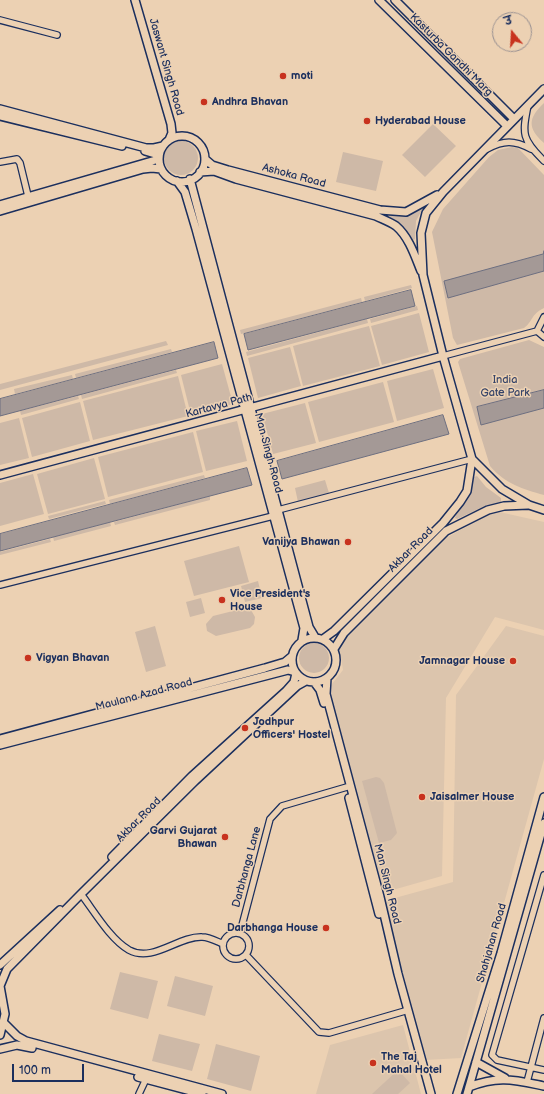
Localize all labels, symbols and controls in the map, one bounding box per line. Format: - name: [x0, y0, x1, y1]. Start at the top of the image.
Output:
- street label: Kasturba Gandhi Marg: [407, 11, 495, 99]
- north arrow: [492, 12, 532, 52]
- text: उ: [503, 14, 514, 28]
- street label: Jaswant Singh Road: [146, 17, 186, 117]
- place label: moti: [291, 69, 313, 83]
- marker: moti: [278, 71, 288, 81]
- place label: Andhra Bhavan: [212, 95, 288, 109]
- marker: Andhra Bhavan: [199, 97, 209, 107]
- place label: Hyderabad House: [375, 114, 466, 128]
- marker: Hyderabad House: [362, 116, 372, 126]
- street label: Ashoka Road: [261, 161, 327, 191]
- park label: India Gate Park: [480, 373, 530, 399]
- street label: Kartavya Path: [184, 391, 254, 421]
- street label: Man Singh Road: [251, 412, 285, 494]
- street label: Akbar Road: [386, 525, 436, 575]
- place label: Vanijya Bhawan: [262, 535, 340, 549]
- marker: Vanijya Bhawan: [343, 537, 353, 547]
- place label: Vice President's House: [230, 587, 310, 613]
- marker: Vice President's House: [217, 595, 227, 605]
- place label: Vigyan Bhavan: [36, 651, 109, 665]
- marker: Vigyan Bhavan: [23, 653, 33, 663]
- place label: Jamnagar House: [419, 654, 505, 668]
- marker: Jamnagar House: [508, 656, 518, 666]
- street label: Maulana Azad Road: [94, 676, 194, 714]
- place label: Jodhpur Officers' Hostel: [253, 715, 330, 741]
- marker: Jodhpur Officers' Hostel: [240, 723, 250, 733]
- place label: Jaisalmer House: [430, 790, 514, 804]
- marker: Jaisalmer House: [417, 792, 427, 802]
- street label: Akbar Road: [114, 795, 164, 845]
- place label: Garvi Gujarat Bhawan: [150, 824, 217, 850]
- street label: Darbhanga Lane: [230, 825, 264, 909]
- marker: Garvi Gujarat Bhawan: [220, 832, 230, 842]
- street label: Man Singh Road: [371, 842, 403, 926]
- street label: Shahjahan Road: [474, 902, 510, 984]
- place label: Darbhanga House: [227, 921, 318, 935]
- marker: Darbhanga House: [321, 923, 331, 933]
- place label: The Taj Mahal Hotel: [381, 1050, 442, 1076]
- scale bar: [14, 1056, 86, 1082]
- marker: The Taj Mahal Hotel: [368, 1058, 378, 1068]
- text: 100 m: [19, 1063, 51, 1078]

